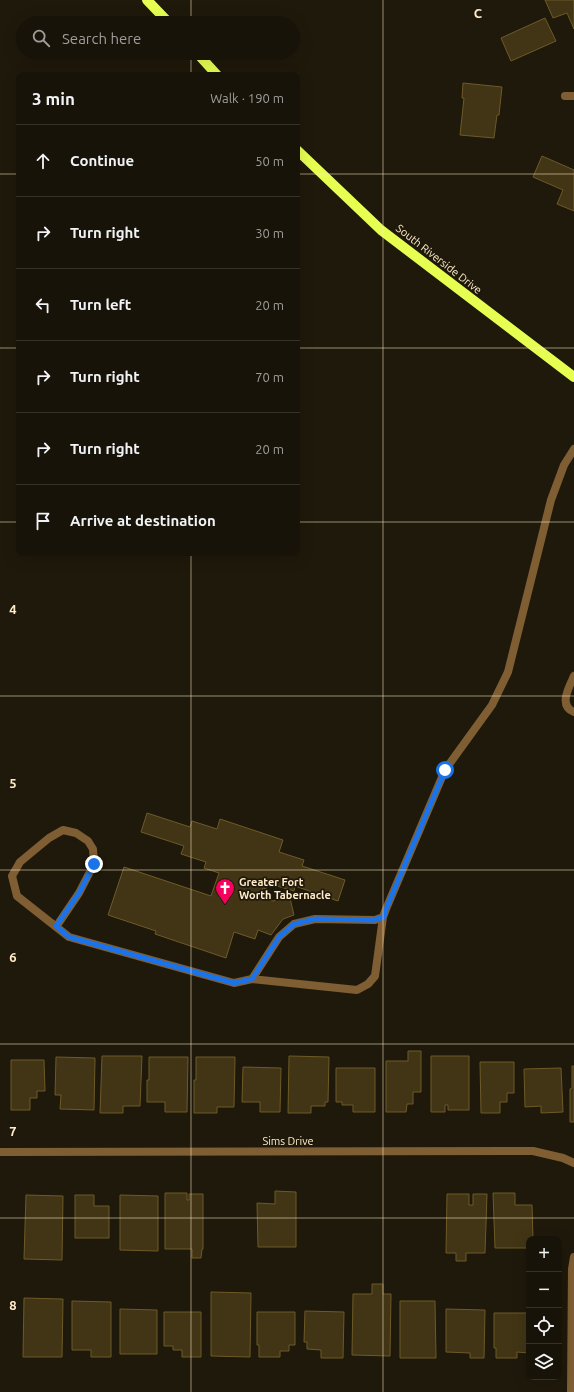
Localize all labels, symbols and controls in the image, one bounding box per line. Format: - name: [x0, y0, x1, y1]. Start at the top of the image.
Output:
- text: C: [474, 6, 483, 20]
- search box: [16, 16, 300, 60]
- icon: search: [30, 27, 52, 49]
- text: Search here: [62, 30, 141, 47]
- text: 3 min: [32, 89, 75, 108]
- text: Walk · 190 m: [210, 91, 284, 105]
- icon: ahead: [32, 150, 54, 172]
- text: Continue: [70, 152, 134, 169]
- text: 50 m: [255, 154, 284, 168]
- icon: right: [32, 222, 54, 244]
- street label: South Riverside Drive: [394, 222, 484, 296]
- text: Turn right: [70, 224, 140, 241]
- text: 30 m: [255, 226, 284, 240]
- icon: left: [32, 294, 54, 316]
- text: Turn left: [70, 296, 131, 313]
- text: 20 m: [255, 298, 284, 312]
- icon: right: [32, 366, 54, 388]
- text: Turn right: [70, 368, 140, 385]
- text: 70 m: [255, 370, 284, 384]
- icon: right: [32, 438, 54, 460]
- text: Turn right: [70, 440, 140, 457]
- text: 20 m: [255, 442, 284, 456]
- icon: arrive: [32, 510, 54, 532]
- text: Arrive at destination: [70, 512, 216, 529]
- text: 4: [9, 602, 17, 616]
- route start: [436, 761, 454, 779]
- text: 5: [9, 776, 17, 790]
- route end: [85, 855, 103, 873]
- place label: Greater Fort Worth Tabernacle: [239, 876, 331, 901]
- church icon: Greater Fort Worth Tabernacle: [214, 877, 236, 905]
- text: 6: [9, 950, 17, 964]
- text: 7: [9, 1124, 17, 1138]
- street label: Sims Drive: [262, 1135, 314, 1147]
- map controls: [526, 1236, 562, 1380]
- button: +: [526, 1236, 562, 1272]
- button: −: [526, 1272, 562, 1308]
- text: 8: [9, 1298, 17, 1312]
- button: locate: [526, 1308, 562, 1344]
- button: layers: [526, 1344, 562, 1380]

